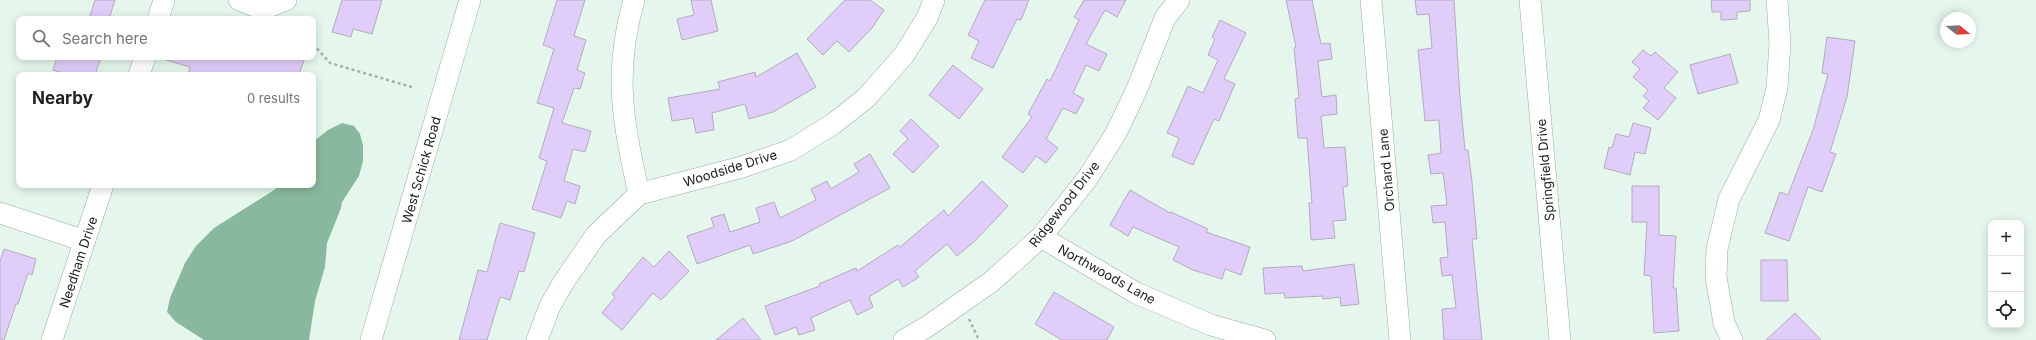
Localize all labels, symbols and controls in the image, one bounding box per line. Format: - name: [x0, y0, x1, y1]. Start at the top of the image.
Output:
- north arrow: [1940, 12, 1976, 48]
- search box: [16, 16, 316, 60]
- icon: search: [30, 27, 52, 49]
- text: Search here: [62, 29, 148, 48]
- text: Nearby: [32, 88, 93, 108]
- text: 0 results: [247, 90, 300, 106]
- street label: West Schick Road: [398, 115, 444, 225]
- street label: Springfield Drive: [1533, 118, 1557, 222]
- street label: Orchard Lane: [1374, 128, 1398, 212]
- street label: Woodside Drive: [681, 146, 779, 190]
- street label: Ridgewood Drive: [1025, 158, 1103, 250]
- street label: Needham Drive: [56, 214, 100, 310]
- map controls: [1988, 220, 2024, 328]
- button: +: [1988, 220, 2024, 256]
- street label: Northwoods Lane: [1055, 241, 1159, 307]
- button: −: [1988, 256, 2024, 292]
- button: locate: [1988, 292, 2024, 328]

